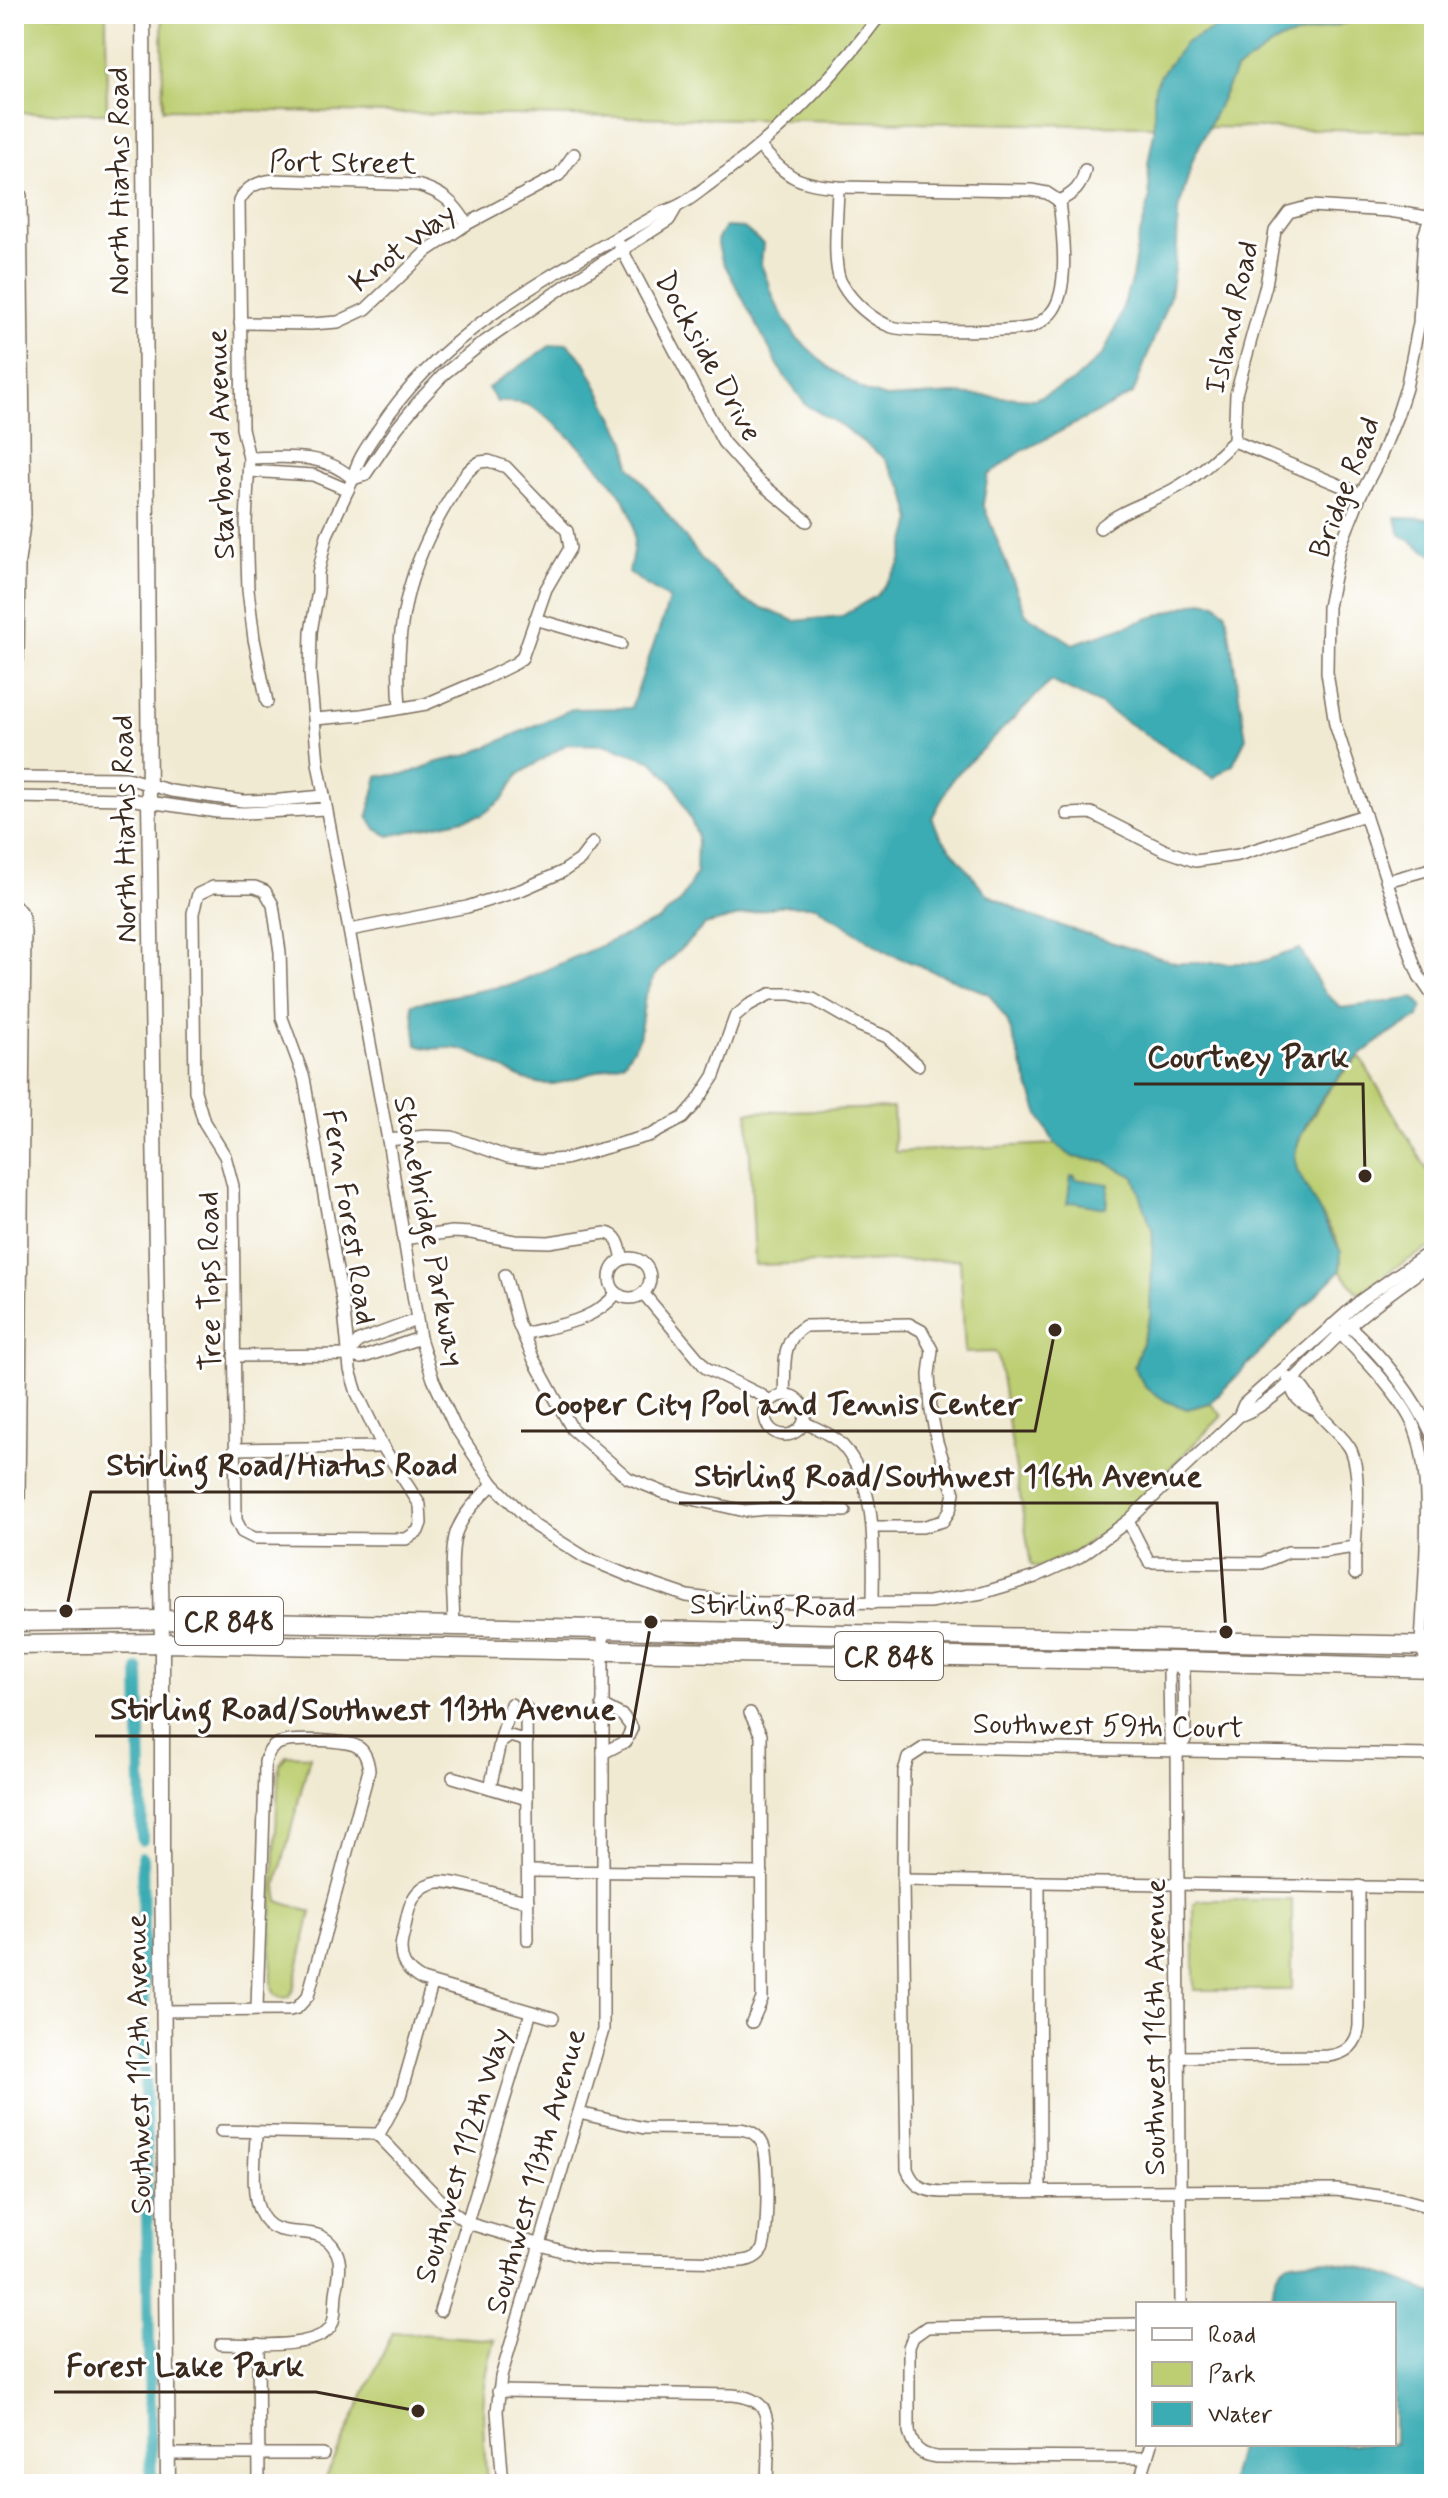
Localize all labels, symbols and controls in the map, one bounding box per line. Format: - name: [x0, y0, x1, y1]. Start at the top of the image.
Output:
- street label: North Hiatus Road: [100, 67, 139, 295]
- street label: Port Street: [269, 143, 418, 184]
- street label: Knot Way: [342, 194, 464, 302]
- street label: Island Road: [1196, 237, 1269, 397]
- street label: Dockside Drive: [645, 265, 771, 449]
- street label: Starboard Avenue: [198, 328, 245, 560]
- street label: Bridge Road: [1301, 411, 1390, 564]
- street label: North Hiatus Road: [104, 715, 147, 943]
- callout: Courtney Park: [1134, 1028, 1363, 1084]
- text: Courtney Park: [1147, 1037, 1349, 1079]
- street label: Stonebridge Parkway: [383, 1093, 474, 1370]
- street label: Fern Forest Road: [312, 1107, 385, 1328]
- street label: Tree Tops Road: [189, 1191, 232, 1371]
- callout: Cooper City Pool and Tennis Center: [521, 1375, 1035, 1431]
- text: Cooper City Pool and Tennis Center: [534, 1384, 1023, 1426]
- callout: Stirling Road/Hiatus Road: [91, 1436, 473, 1492]
- text: Stirling Road/Hiatus Road: [106, 1445, 458, 1491]
- callout: Stirling Road/Southwest 116th Avenue: [679, 1447, 1217, 1503]
- text: Stirling Road/Southwest 116th Avenue: [694, 1456, 1202, 1502]
- street label: Stirling Road: [690, 1586, 856, 1630]
- road number: CR 848: [175, 1597, 283, 1645]
- road number: CR 848: [835, 1632, 943, 1680]
- callout: Stirling Road/Southwest 113th Avenue: [95, 1680, 631, 1736]
- text: Stirling Road/Southwest 113th Avenue: [110, 1689, 616, 1735]
- street label: Southwest 59th Court: [972, 1705, 1244, 1748]
- street label: Southwest 116th Avenue: [1136, 1878, 1175, 2176]
- street label: Southwest 112th Avenue: [117, 1913, 162, 2215]
- street label: Southwest 112th Way: [406, 2023, 521, 2288]
- street label: Southwest 113th Avenue: [477, 2024, 596, 2319]
- legend: [1136, 2302, 1396, 2446]
- text: Road: [1208, 2320, 1256, 2351]
- callout: Forest Lake Park: [54, 2336, 316, 2392]
- text: Forest Lake Park: [66, 2346, 304, 2388]
- text: Park: [1208, 2360, 1256, 2391]
- text: Water: [1208, 2400, 1273, 2431]

